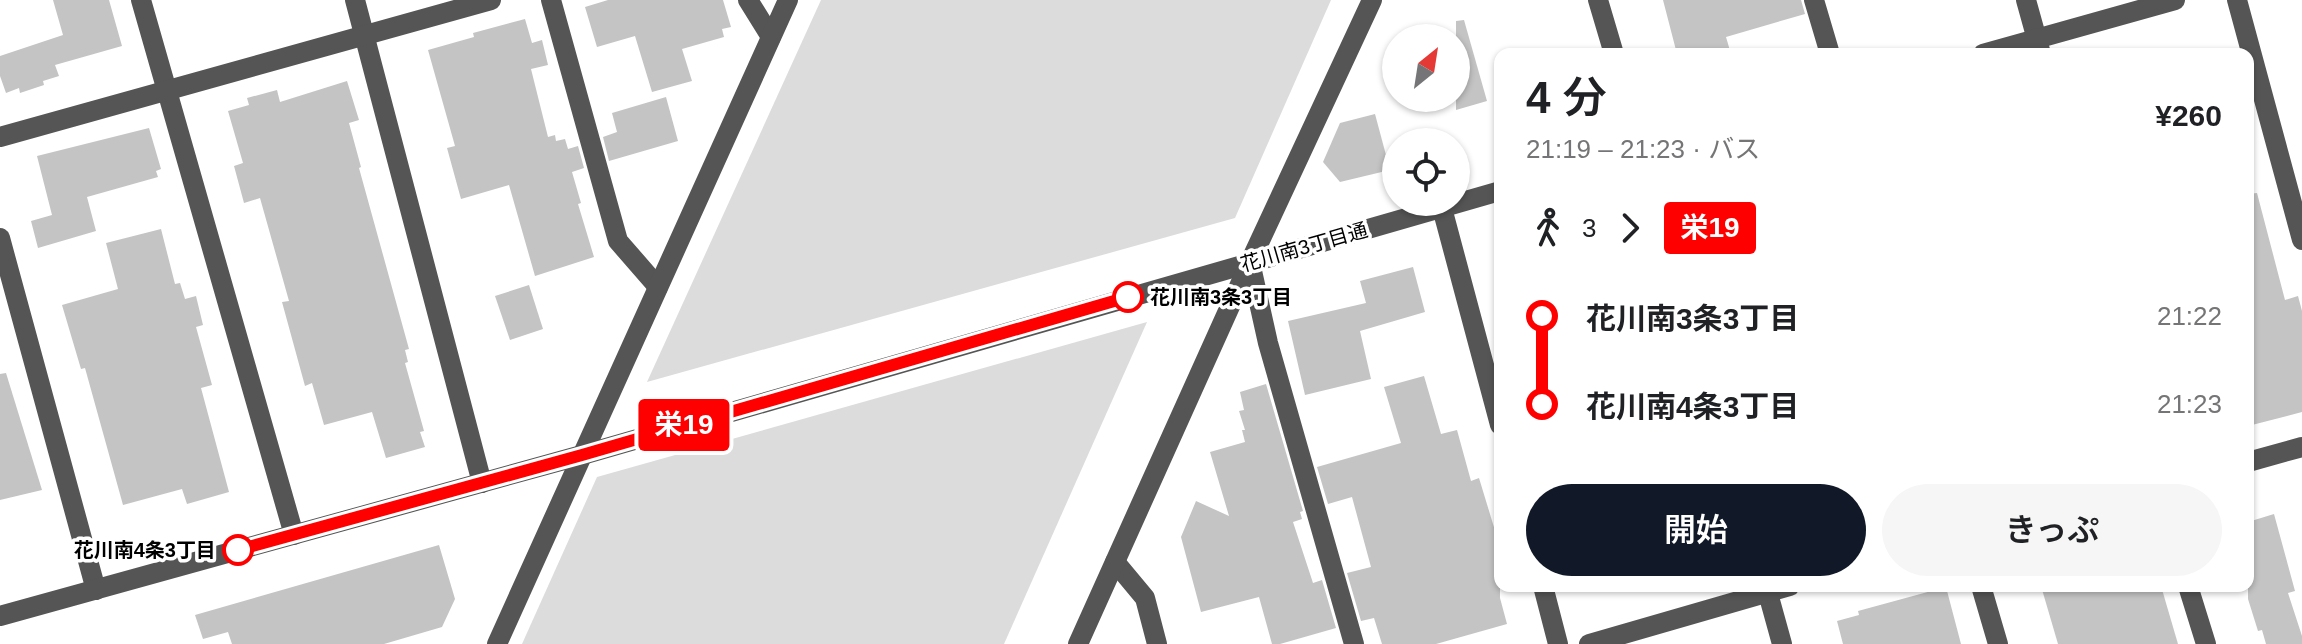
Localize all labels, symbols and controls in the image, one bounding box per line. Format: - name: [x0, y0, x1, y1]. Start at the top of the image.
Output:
- north arrow: [1382, 24, 1470, 112]
- map controls: [1382, 24, 1470, 216]
- text: 4 分: [1526, 73, 1607, 122]
- text: ¥260: [2155, 99, 2222, 132]
- button: locate: [1382, 128, 1470, 216]
- text: 21:19 – 21:23 · バス: [1526, 134, 1760, 164]
- icon: walk: [1526, 206, 1570, 250]
- icon: forward: [1608, 206, 1652, 250]
- text: 栄19: [1680, 212, 1740, 243]
- text: 3: [1582, 213, 1596, 243]
- street label: 花川南3丁目通: [1238, 218, 1370, 276]
- marker: 花川南3条3丁目: [1113, 282, 1143, 312]
- place label: 花川南3条3丁目: [1150, 286, 1292, 308]
- text: 21:22: [2157, 301, 2222, 331]
- text: 花川南3条3丁目: [1586, 302, 1799, 335]
- text: 21:23: [2157, 389, 2222, 419]
- text: 花川南4条3丁目: [1586, 390, 1799, 423]
- line badge: 栄19: [638, 399, 730, 451]
- text: 栄19: [654, 409, 714, 440]
- button: 開始: [1526, 484, 1866, 576]
- button: きっぷ: [1882, 484, 2222, 576]
- marker: 花川南4条3丁目: [223, 535, 253, 565]
- place label: 花川南4条3丁目: [74, 539, 216, 561]

